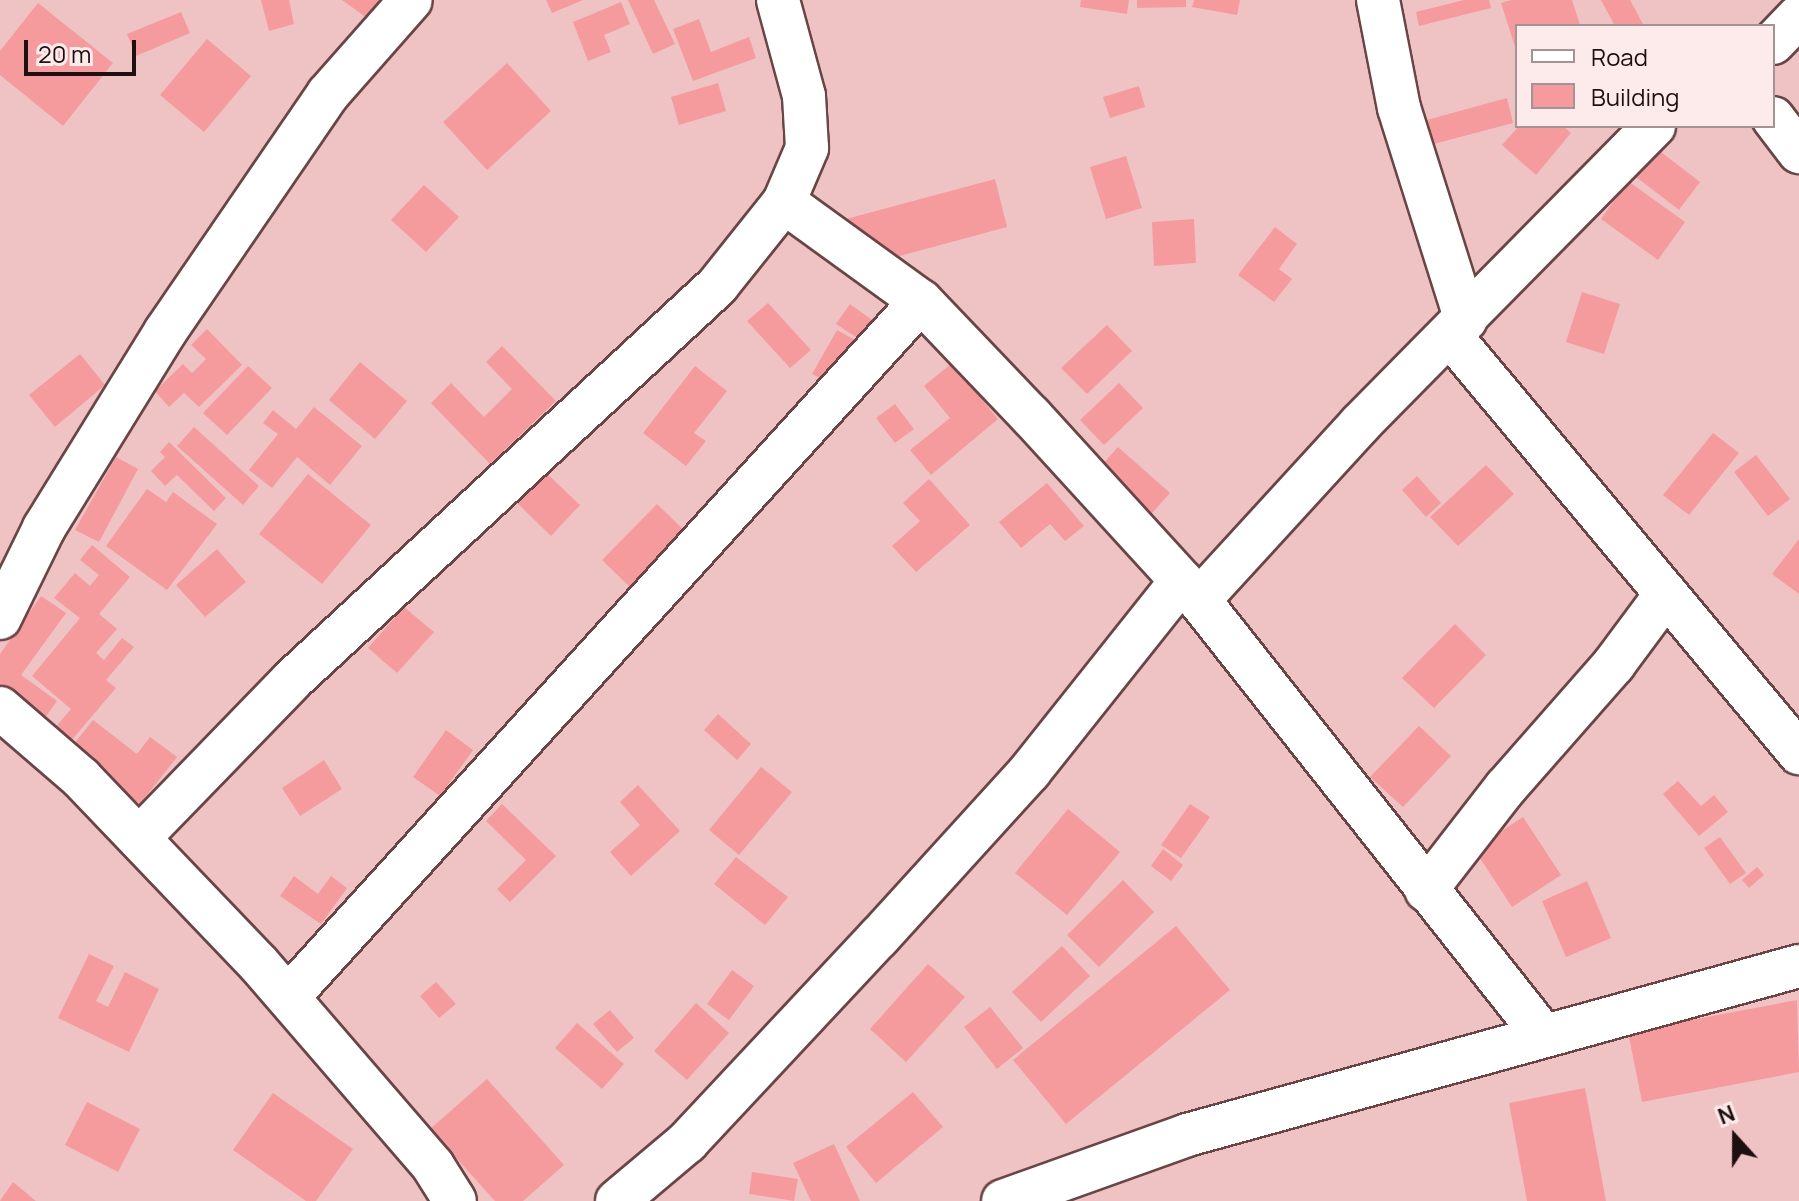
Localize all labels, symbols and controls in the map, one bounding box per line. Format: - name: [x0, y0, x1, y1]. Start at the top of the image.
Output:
- scale bar: [28, 24, 140, 74]
- legend: [1515, 24, 1775, 128]
- text: 20 m: [38, 37, 91, 70]
- text: Road: [1591, 40, 1648, 73]
- text: Building: [1591, 80, 1679, 113]
- north arrow: [1695, 1097, 1775, 1177]
- text: N: [1714, 1098, 1739, 1131]

